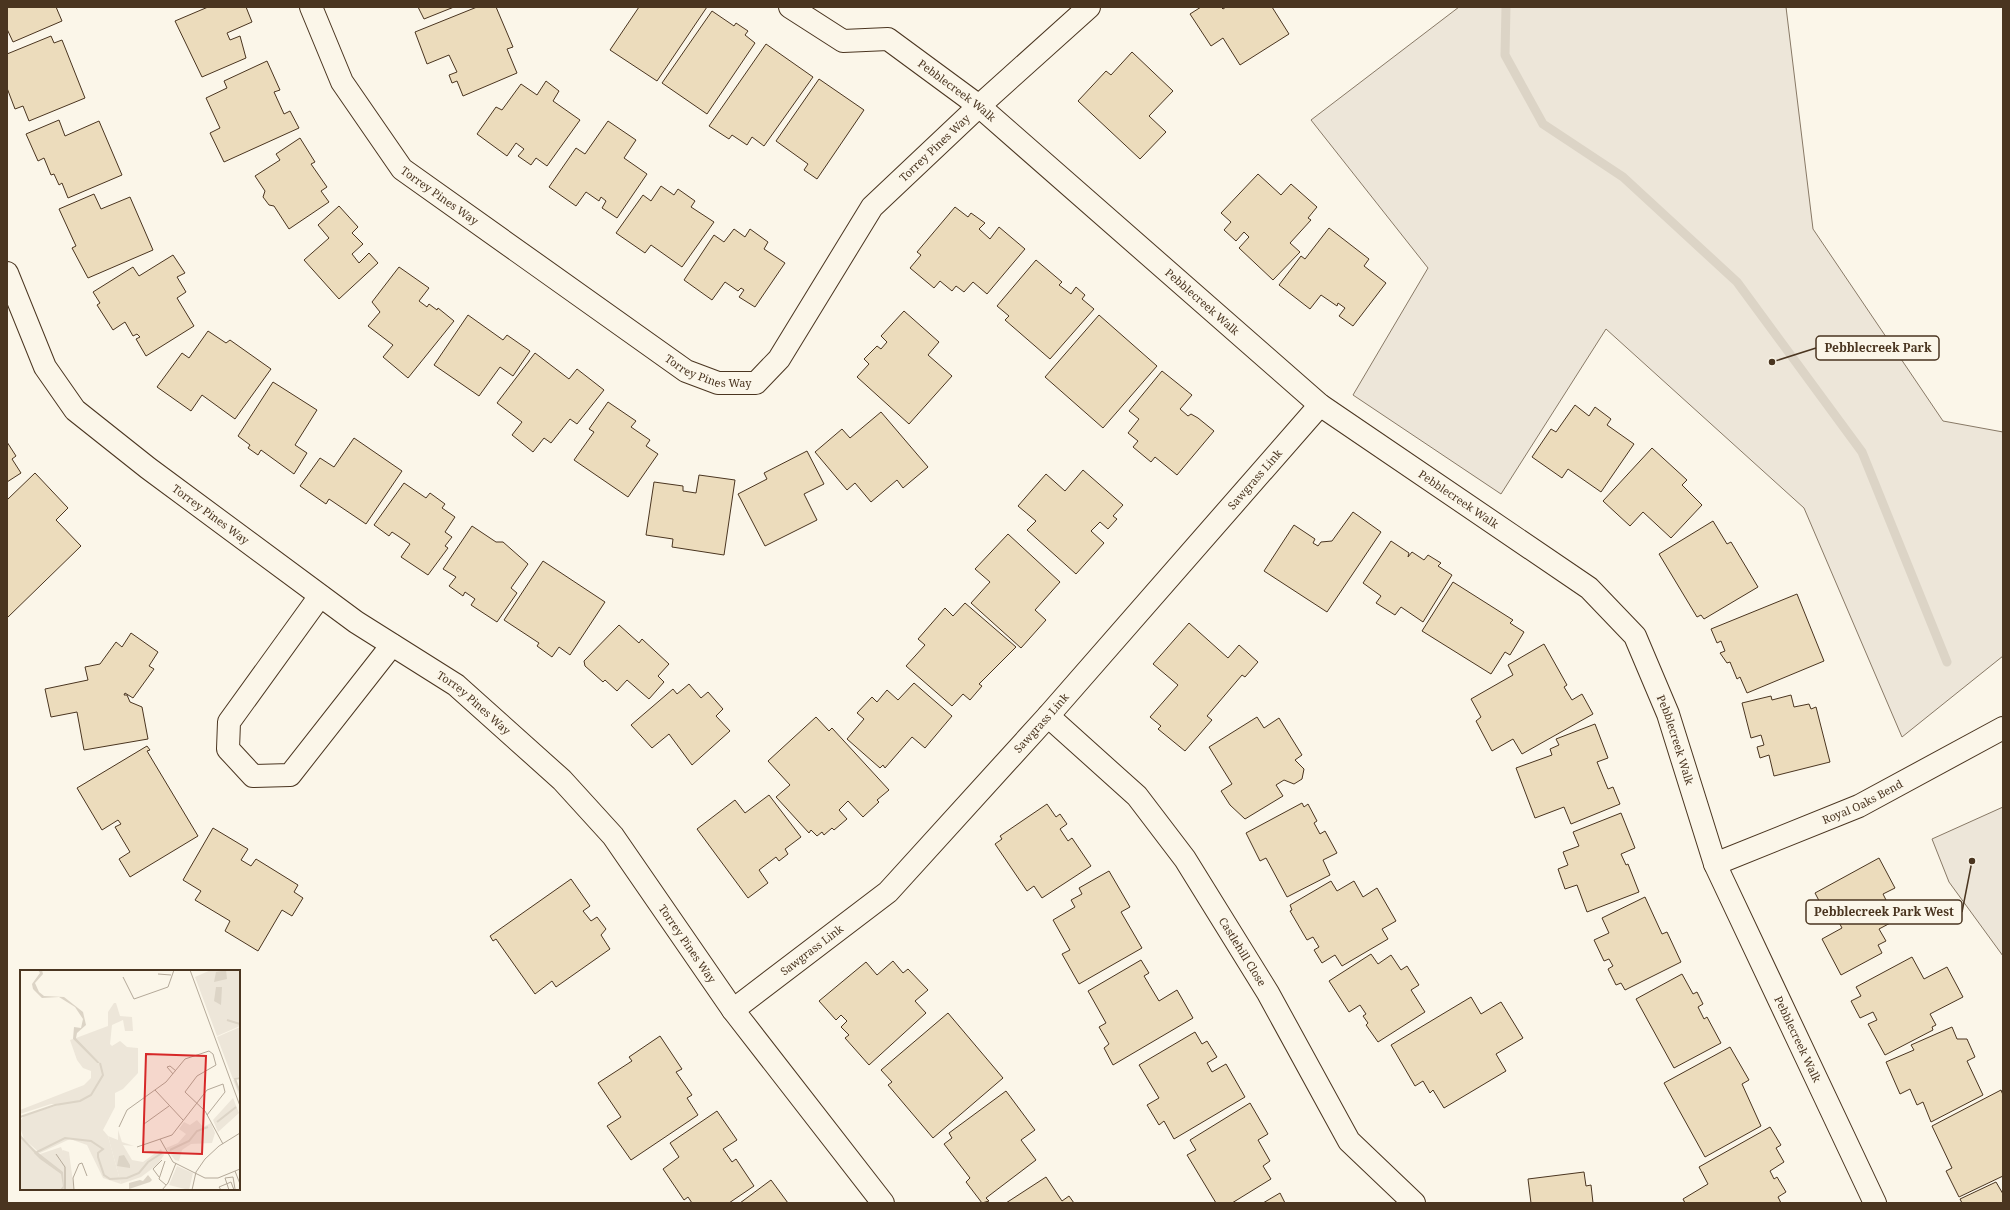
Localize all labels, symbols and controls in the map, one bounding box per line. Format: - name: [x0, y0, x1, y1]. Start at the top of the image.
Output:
- street label: Pebblecreek Walk: [915, 56, 1000, 125]
- street label: Torrey Pines Way: [896, 110, 973, 185]
- street label: Torrey Pines Way: [398, 163, 482, 229]
- street label: Pebblecreek Walk: [1162, 265, 1243, 338]
- callout: Pebblecreek Park: [1816, 336, 1939, 360]
- text: Pebblecreek Park: [1824, 339, 1932, 356]
- street label: Torrey Pines Way: [662, 350, 752, 391]
- street label: Sawgrass Link: [1224, 445, 1285, 512]
- street label: Pebblecreek Walk: [1416, 466, 1502, 532]
- street label: Torrey Pines Way: [170, 481, 253, 548]
- street label: Torrey Pines Way: [434, 667, 515, 738]
- street label: Sawgrass Link: [1010, 689, 1072, 756]
- street label: Pebblecreek Walk: [1654, 692, 1698, 787]
- street label: Royal Oaks Bend: [1820, 776, 1905, 827]
- callout: Pebblecreek Park West: [1806, 900, 1962, 924]
- street label: Torrey Pines Way: [655, 901, 720, 986]
- text: Pebblecreek Park West: [1814, 903, 1954, 920]
- street label: Castlehill Close: [1216, 914, 1270, 989]
- street label: Sawgrass Link: [777, 920, 847, 978]
- inset map: [20, 970, 240, 1190]
- street label: Pebblecreek Walk: [1771, 993, 1825, 1085]

